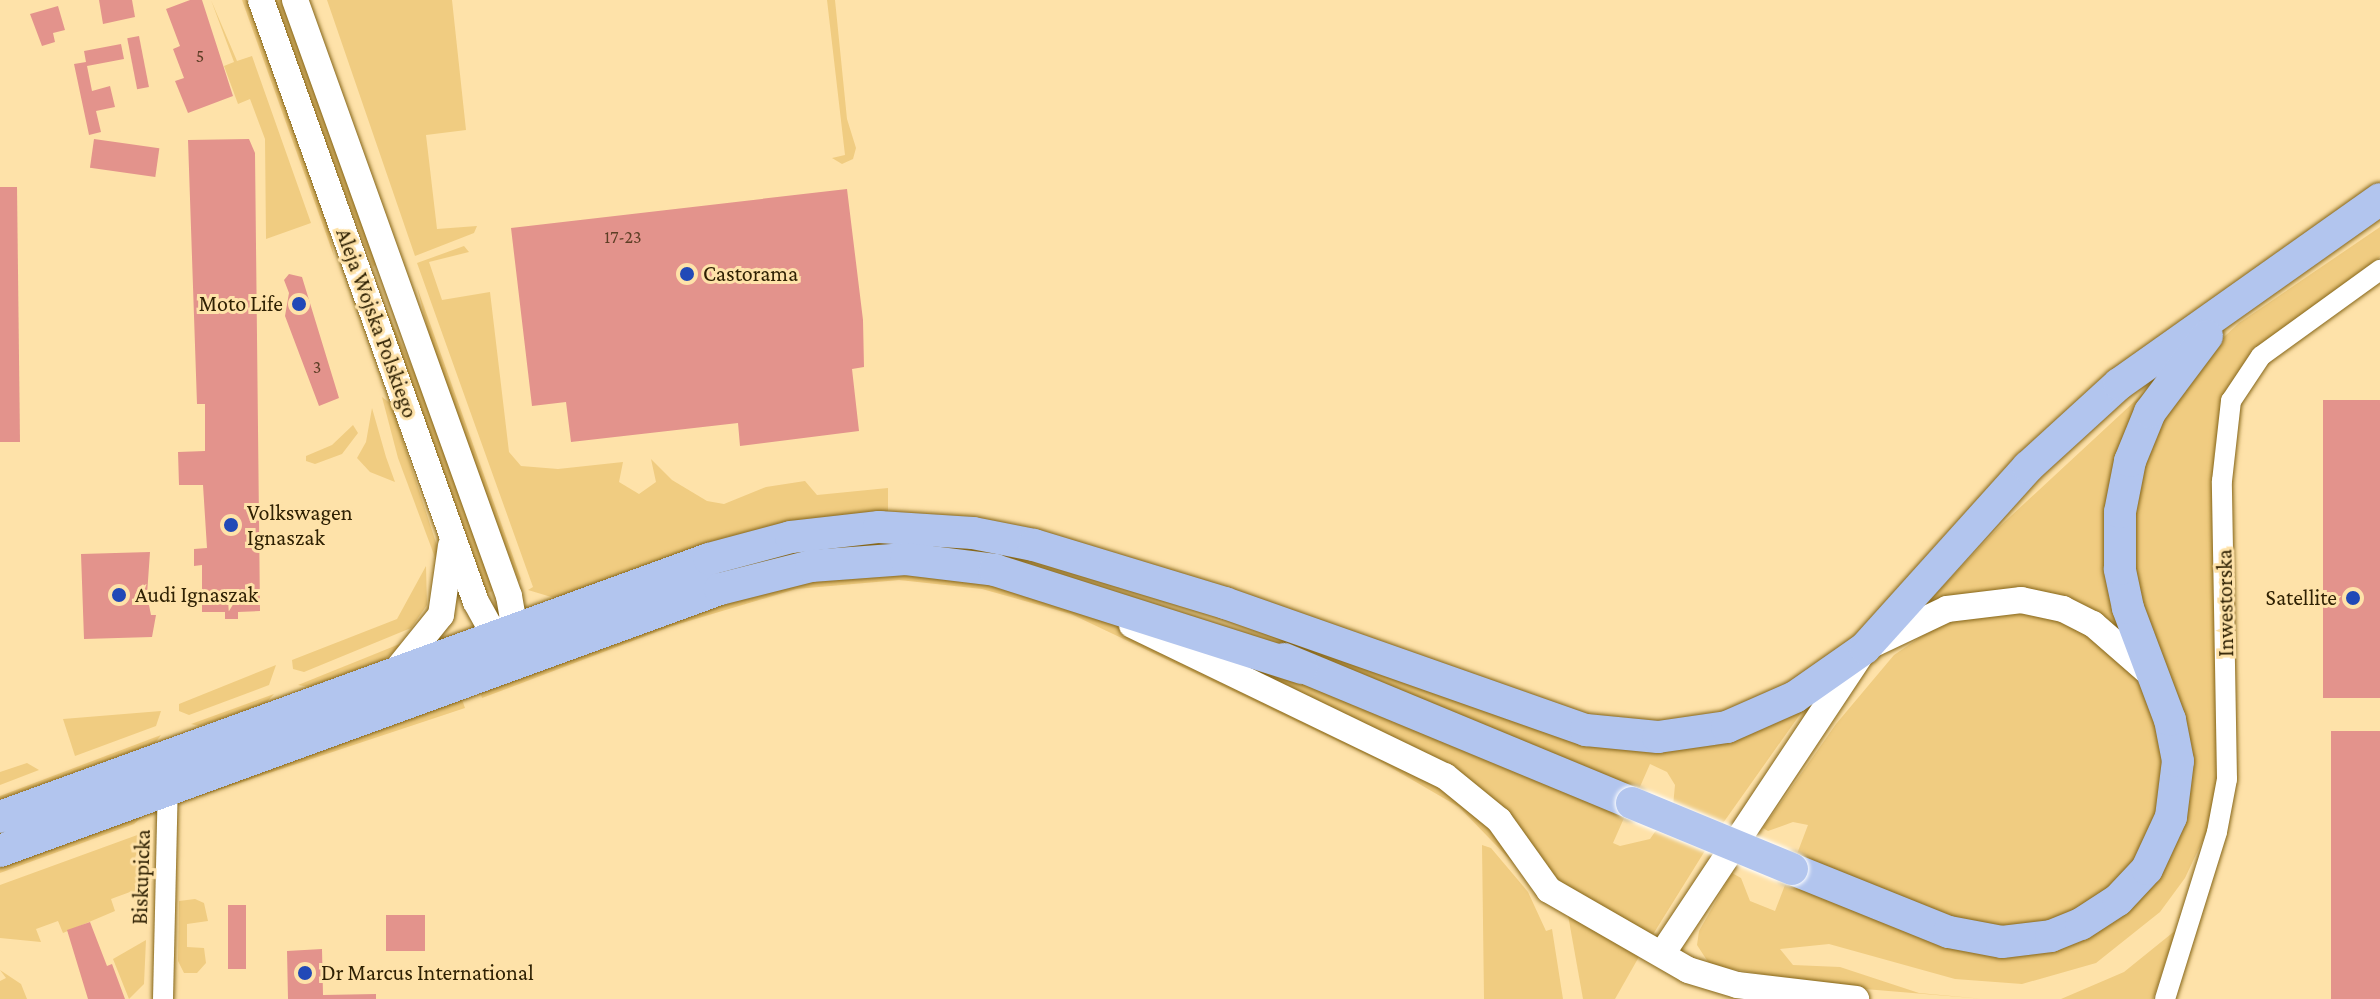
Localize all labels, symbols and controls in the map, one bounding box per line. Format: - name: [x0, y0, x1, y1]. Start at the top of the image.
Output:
- house number: 5: [196, 45, 204, 67]
- street label: Aleja Wojska Polskiego: [330, 225, 424, 421]
- house number: 17-23: [604, 226, 642, 248]
- place label: Castorama: [703, 261, 798, 287]
- marker: Castorama: [678, 265, 696, 283]
- place label: Moto Life: [199, 291, 283, 317]
- marker: Moto Life: [290, 295, 308, 313]
- house number: 3: [313, 356, 321, 378]
- place label: Volkswagen Ignaszak: [247, 499, 352, 550]
- marker: Volkswagen Ignaszak: [222, 516, 240, 534]
- street label: Inwestorska: [2211, 549, 2239, 657]
- place label: Audi Ignaszak: [135, 582, 258, 608]
- place label: Satellite: [2266, 585, 2337, 611]
- marker: Audi Ignaszak: [110, 586, 128, 604]
- marker: Satellite: [2344, 589, 2362, 607]
- street label: Biskupicka: [126, 829, 156, 925]
- place label: Dr Marcus International: [321, 960, 534, 986]
- marker: Dr Marcus International: [296, 964, 314, 982]

